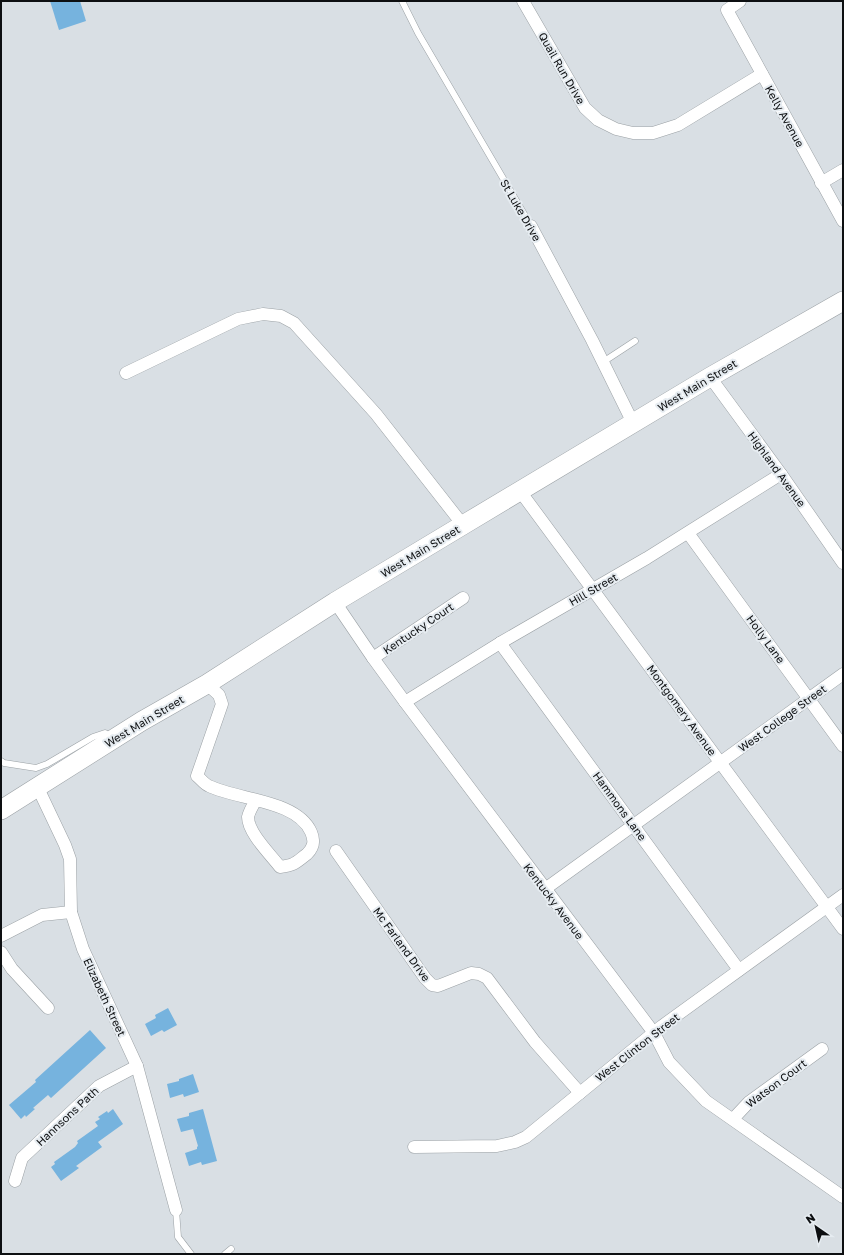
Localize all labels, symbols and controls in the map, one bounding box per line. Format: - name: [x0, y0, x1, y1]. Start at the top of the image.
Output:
- street label: Quail Run Drive: [536, 30, 588, 106]
- street label: Kelly Avenue: [763, 83, 807, 149]
- street label: St Luke Drive: [498, 177, 544, 243]
- street label: West Main Street: [655, 356, 739, 414]
- street label: Highland Avenue: [745, 429, 809, 509]
- street label: West Main Street: [378, 522, 462, 580]
- street label: Hill Street: [567, 570, 619, 608]
- street label: Kentucky Court: [380, 600, 456, 656]
- street label: Holly Lane: [744, 612, 788, 666]
- street label: Montgomery Avenue: [645, 662, 719, 758]
- street label: West College Street: [736, 682, 828, 754]
- street label: West Main Street: [102, 692, 186, 750]
- street label: Hammons Lane: [591, 769, 649, 843]
- street label: Kentucky Avenue: [521, 861, 587, 941]
- street label: Mc Farland Drive: [371, 904, 433, 984]
- street label: Elizabeth Street: [81, 956, 129, 1038]
- street label: West Clinton Street: [592, 1010, 682, 1084]
- street label: Watson Court: [743, 1056, 809, 1110]
- street label: Hannsons Path: [33, 1084, 101, 1148]
- north arrow: [796, 1207, 836, 1247]
- text: N: [803, 1211, 817, 1226]

